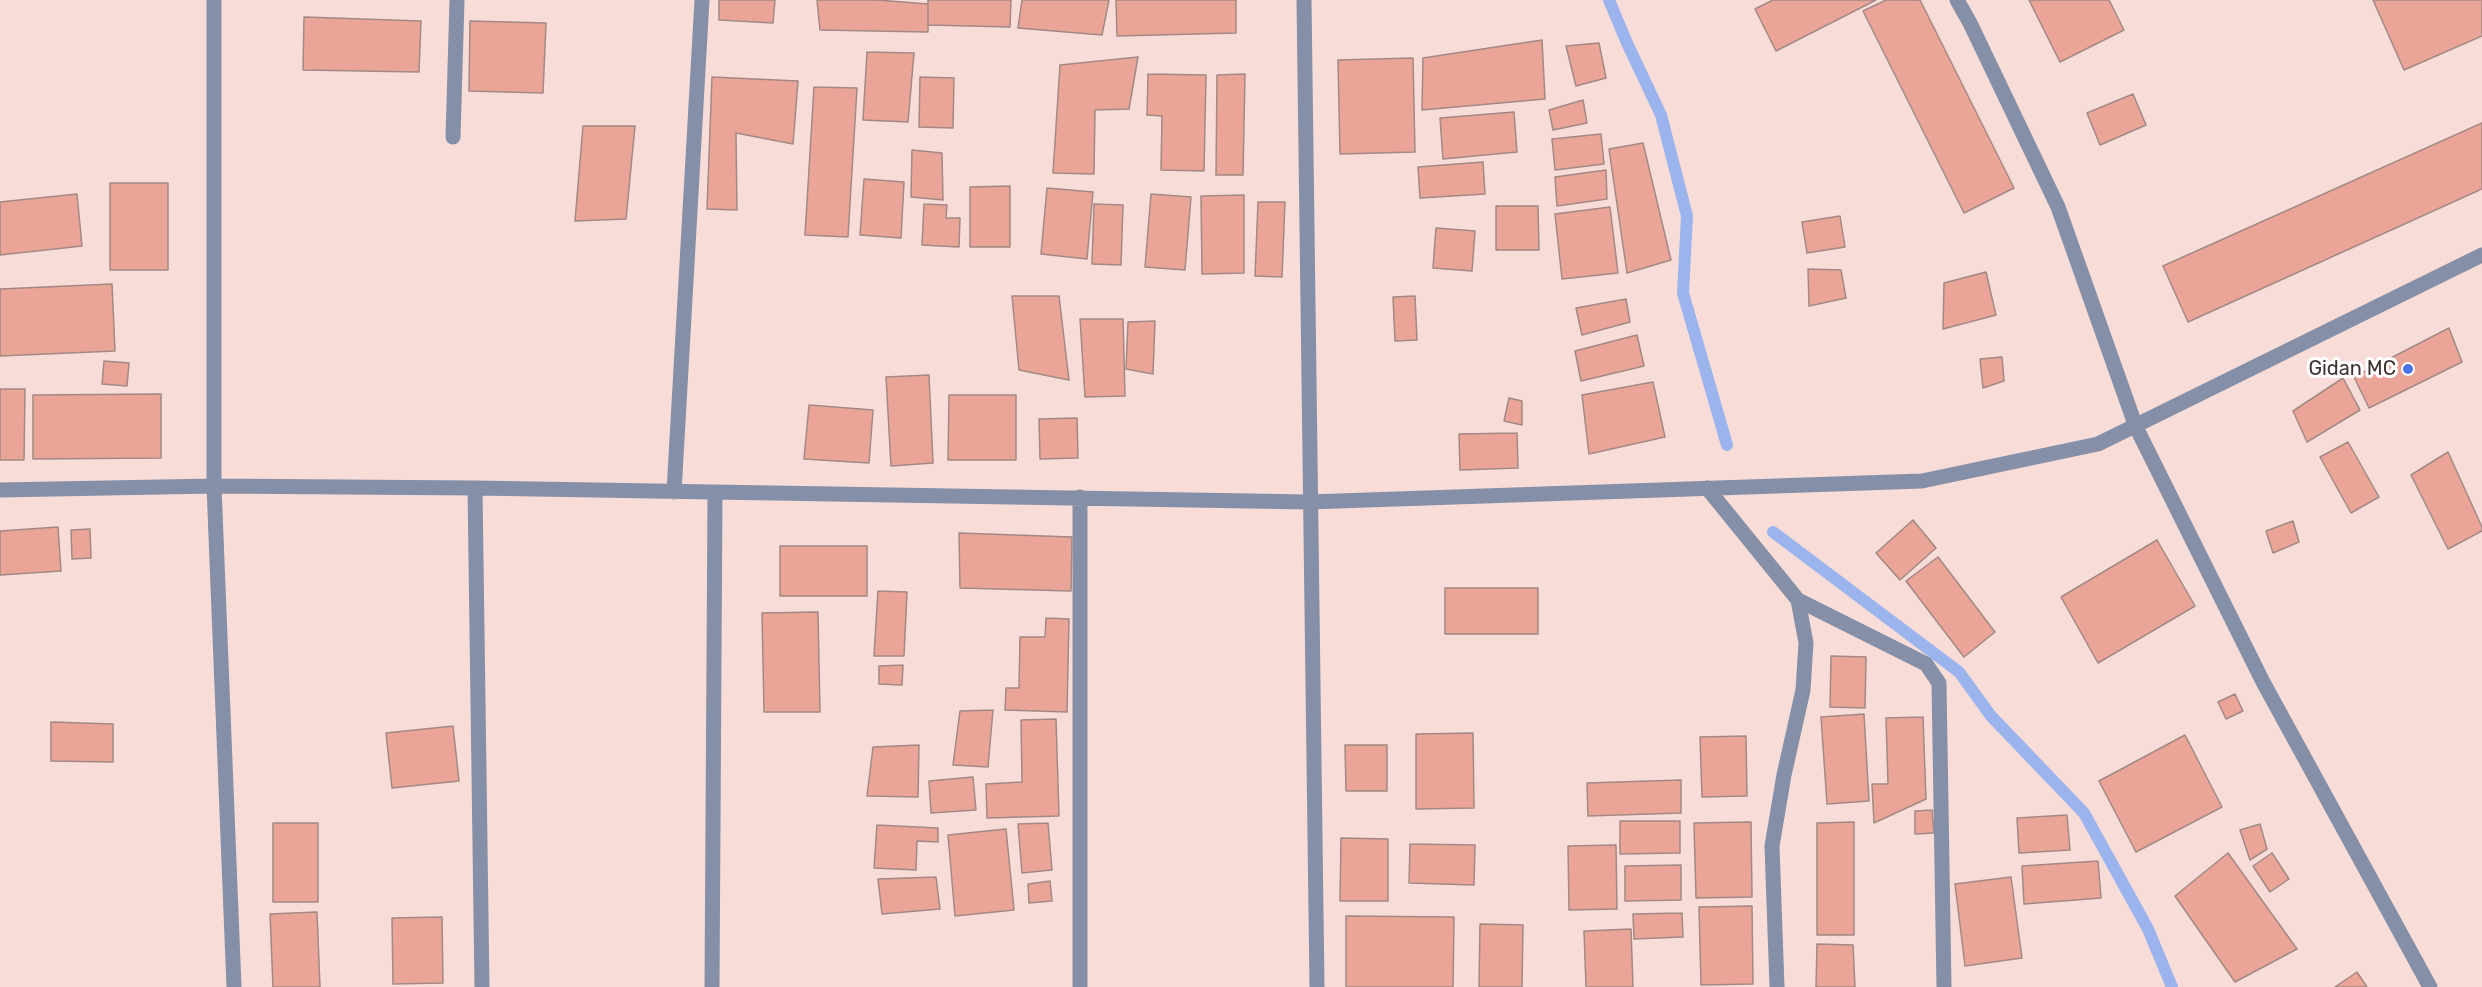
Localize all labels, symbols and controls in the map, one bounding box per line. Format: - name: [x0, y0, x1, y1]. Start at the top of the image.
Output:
- place label: Gidan MC: [2308, 357, 2396, 381]
- marker: Gidan MC: [2401, 362, 2415, 376]

